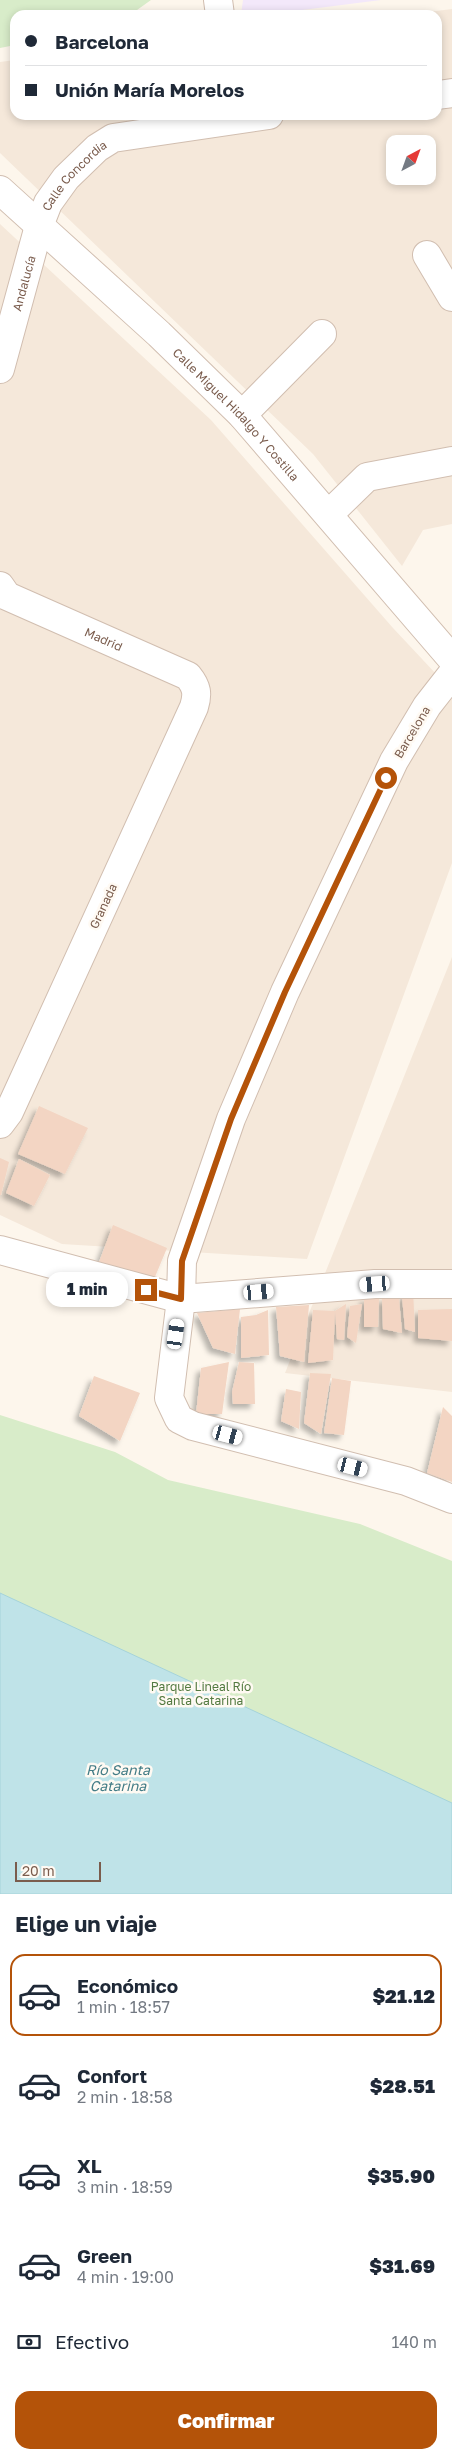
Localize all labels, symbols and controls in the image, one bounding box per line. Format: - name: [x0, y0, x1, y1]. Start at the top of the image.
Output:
- text: Barcelona: [55, 30, 149, 53]
- text: Unión María Morelos: [55, 78, 245, 101]
- north arrow: [386, 135, 436, 185]
- map controls: [386, 135, 436, 185]
- street label: Calle Concordia: [38, 137, 109, 213]
- street label: Andalucía: [9, 254, 38, 313]
- street label: Calle Miguel Hidalgo Y Costilla: [170, 345, 303, 484]
- street label: Madrid: [83, 624, 125, 654]
- street label: Barcelona: [391, 703, 433, 761]
- route start: [375, 767, 397, 789]
- street label: Granada: [86, 881, 120, 931]
- callout: 1 min: [46, 1272, 128, 1308]
- car: [359, 1275, 390, 1293]
- text: 1 min: [67, 1279, 107, 1299]
- route end: [135, 1279, 157, 1301]
- car: [243, 1283, 274, 1301]
- car: [166, 1318, 185, 1350]
- car: [211, 1424, 244, 1446]
- car: [336, 1456, 369, 1478]
- park label: Parque Lineal Río Santa Catarina: [151, 1679, 251, 1708]
- water label: Río Santa Catarina: [86, 1761, 151, 1794]
- scale bar: [15, 1859, 101, 1882]
- text: 20 m: [22, 1862, 55, 1879]
- text: Elige un viaje: [15, 1910, 157, 1937]
- icon: car: [17, 1973, 62, 2018]
- text: Económico: [77, 1974, 178, 1997]
- text: $21.12: [372, 1984, 435, 2007]
- text: 1 min · 18:57: [77, 1997, 170, 2017]
- icon: car: [17, 2063, 62, 2108]
- text: Confort: [77, 2064, 147, 2087]
- text: $28.51: [370, 2074, 435, 2097]
- text: 2 min · 18:58: [77, 2087, 173, 2107]
- icon: car: [17, 2153, 62, 2198]
- text: XL: [77, 2154, 102, 2177]
- text: $35.90: [367, 2164, 435, 2187]
- text: 3 min · 18:59: [77, 2177, 173, 2197]
- icon: car: [17, 2243, 62, 2288]
- text: Green: [77, 2244, 132, 2267]
- text: $31.69: [369, 2254, 435, 2277]
- text: 4 min · 19:00: [77, 2267, 174, 2287]
- icon: cash: [15, 2328, 43, 2356]
- text: Efectivo: [55, 2330, 129, 2353]
- text: 140 m: [391, 2332, 437, 2352]
- button: Confirmar: [15, 2391, 437, 2449]

